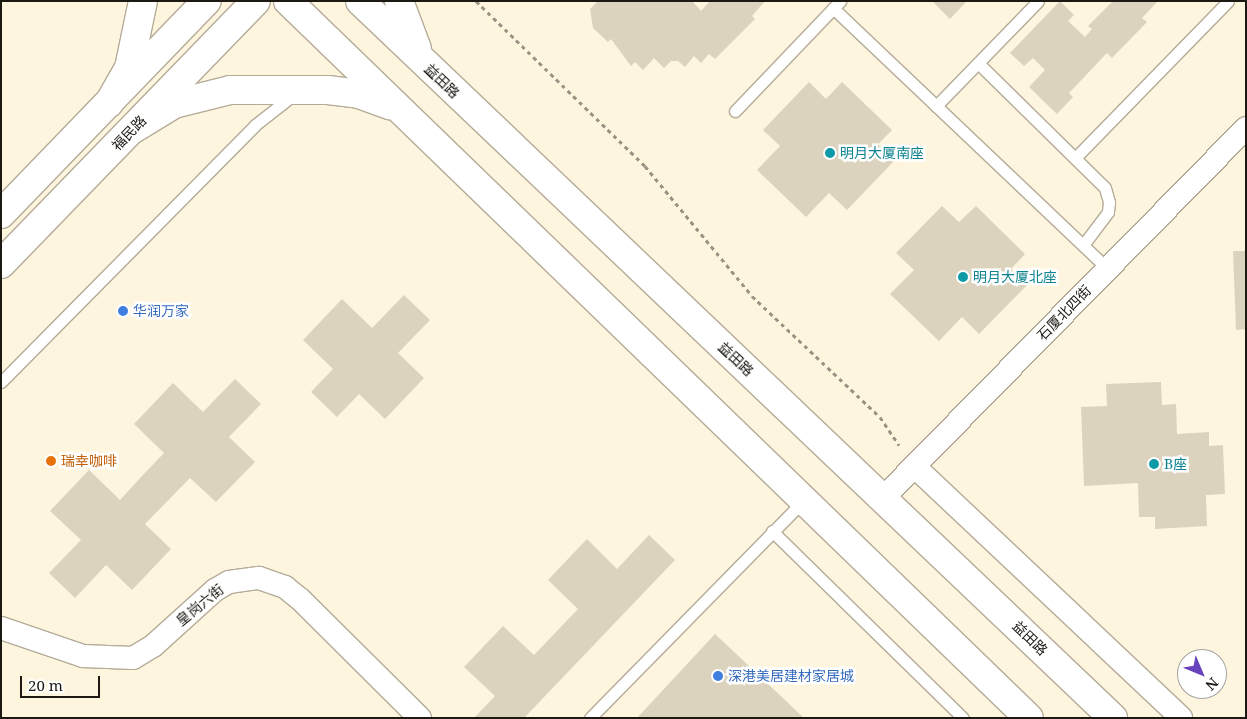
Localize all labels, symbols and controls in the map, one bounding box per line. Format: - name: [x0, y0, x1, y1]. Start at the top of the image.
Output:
- street label: 益田路: [421, 60, 463, 102]
- street label: 福民路: [108, 112, 150, 154]
- place label: 明月大厦南座: [840, 145, 924, 161]
- marker: 明月大厦南座: [824, 147, 836, 159]
- place label: 明月大厦北座: [973, 269, 1057, 285]
- marker: 明月大厦北座: [957, 271, 969, 283]
- street label: 石厦北四街: [1034, 282, 1094, 344]
- place label: 华润万家: [133, 303, 189, 319]
- marker: 华润万家: [117, 305, 129, 317]
- street label: 益田路: [715, 339, 757, 379]
- place label: 瑞幸咖啡: [61, 453, 117, 469]
- marker: 瑞幸咖啡: [45, 455, 57, 467]
- place label: B座: [1164, 456, 1187, 472]
- marker: B座: [1148, 458, 1160, 470]
- street label: 皇岗六街: [173, 581, 227, 629]
- street label: 益田路: [1009, 617, 1051, 659]
- north arrow: [1177, 649, 1227, 699]
- scale bar: [22, 666, 102, 698]
- place label: 深港美居建材家居城: [728, 668, 854, 684]
- marker: 深港美居建材家居城: [712, 670, 724, 682]
- text: N: [1202, 674, 1223, 695]
- text: 20 m: [28, 675, 63, 695]

